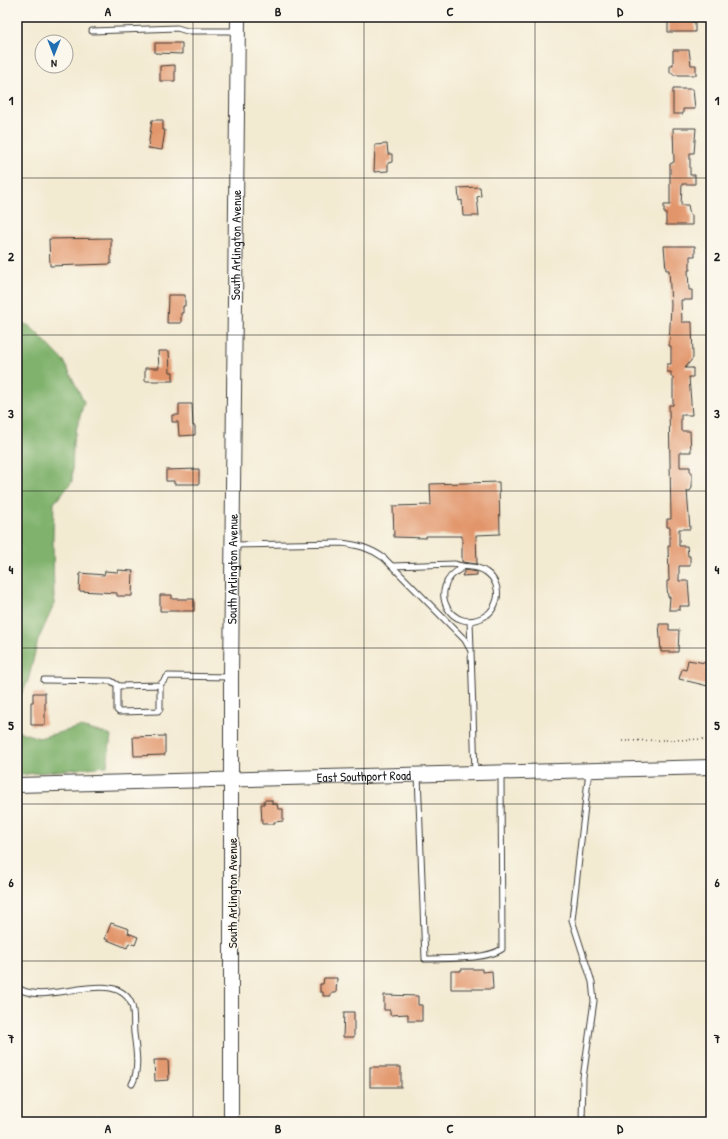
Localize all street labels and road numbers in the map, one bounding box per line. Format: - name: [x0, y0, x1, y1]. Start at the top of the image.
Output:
- street label: South Arlington Avenue: [226, 190, 245, 300]
- street label: South Arlington Avenue: [223, 514, 242, 624]
- street label: East Southport Road: [316, 766, 411, 786]
- street label: South Arlington Avenue: [223, 838, 241, 948]

